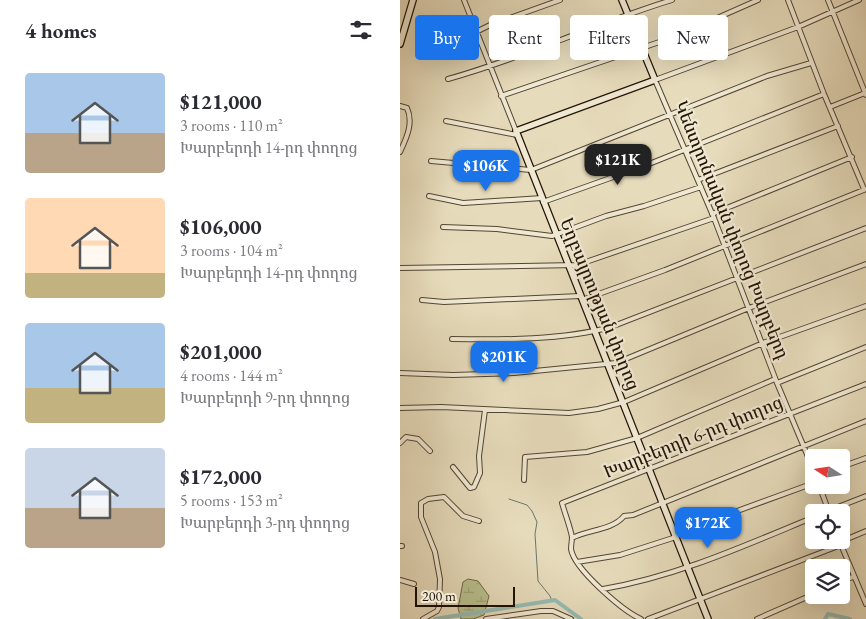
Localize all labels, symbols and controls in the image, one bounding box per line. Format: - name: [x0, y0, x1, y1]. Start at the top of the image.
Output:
- chip: Buy: [415, 15, 479, 60]
- chip: Rent: [489, 15, 560, 60]
- chip: Filters: [570, 15, 648, 60]
- chip: New: [658, 15, 728, 60]
- icon: filters: [347, 16, 375, 44]
- text: 4 homes: [25, 17, 97, 44]
- text: $121,000: [180, 88, 262, 115]
- icon: home: [65, 93, 125, 153]
- street label: Կենտրոնական փողոց Խարբերդ: [670, 97, 795, 362]
- text: 3 rooms · 110 m²: [180, 115, 283, 136]
- text: Խարբերդի 14-րդ փողոց: [180, 137, 358, 158]
- pin: $121K: [583, 144, 653, 186]
- text: $121K: [596, 149, 640, 170]
- pin: $106K: [451, 150, 521, 192]
- text: $106K: [464, 155, 508, 176]
- text: $106,000: [180, 213, 262, 240]
- street label: Եղբայրության փողոց: [555, 214, 646, 393]
- icon: home: [65, 218, 125, 278]
- text: 3 rooms · 104 m²: [180, 240, 283, 261]
- text: Խարբերդի 14-րդ փողոց: [180, 262, 358, 283]
- text: $201,000: [180, 338, 262, 365]
- pin: $201K: [469, 340, 539, 383]
- icon: home: [65, 343, 125, 403]
- text: $201K: [482, 346, 526, 367]
- text: 4 rooms · 144 m²: [180, 365, 283, 386]
- text: Խարբերդի 9-րդ փողոց: [180, 387, 350, 408]
- street label: Խարբերդի 6-րդ փողոց: [600, 390, 786, 483]
- north arrow: [805, 449, 850, 494]
- map controls: [805, 449, 850, 604]
- text: $172,000: [180, 463, 262, 490]
- icon: home: [65, 468, 125, 528]
- text: 5 rooms · 153 m²: [180, 490, 283, 511]
- button: locate: [805, 504, 850, 549]
- pin: $172K: [673, 506, 743, 549]
- text: Խարբերդի 3-րդ փողոց: [180, 512, 350, 533]
- text: $172K: [686, 512, 730, 533]
- button: layers: [805, 559, 850, 604]
- scale bar: [415, 584, 515, 607]
- text: 200 m: [422, 587, 456, 605]

